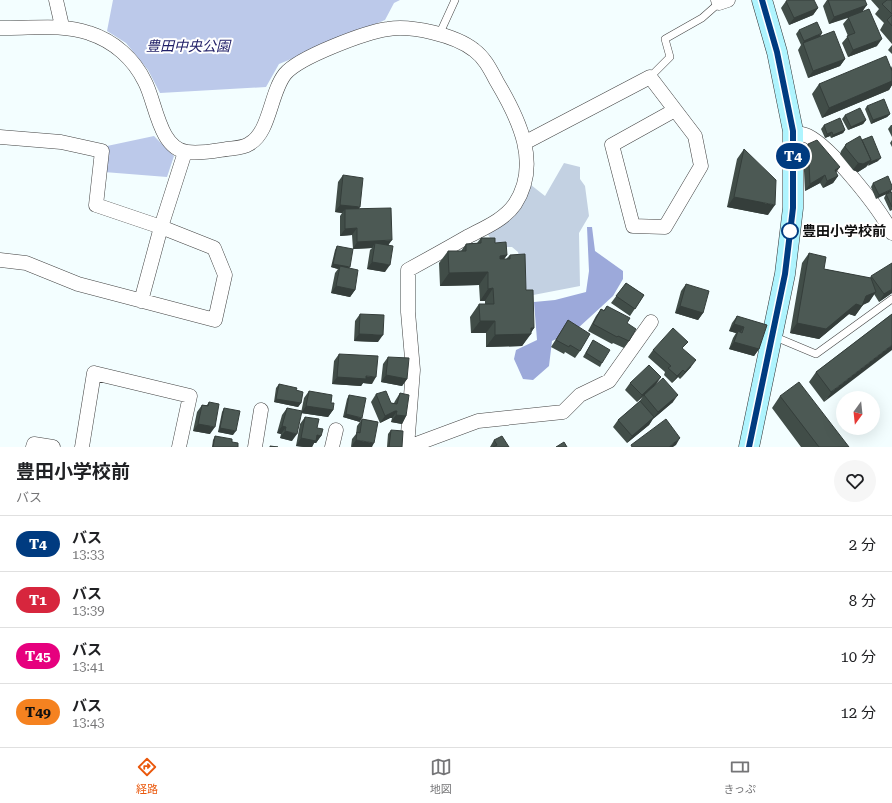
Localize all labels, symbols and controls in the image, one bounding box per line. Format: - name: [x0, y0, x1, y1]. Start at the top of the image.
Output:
- park label: 豊田中央公園: [146, 38, 232, 54]
- line badge: T4: [775, 143, 811, 169]
- text: T4: [784, 148, 802, 164]
- marker: 豊田小学校前: [781, 222, 799, 240]
- place label: 豊田小学校前: [802, 223, 886, 239]
- north arrow: [836, 391, 880, 435]
- map controls: [836, 391, 880, 435]
- text: 豊田小学校前: [16, 460, 130, 483]
- button: heart: [834, 460, 876, 502]
- text: バス: [16, 490, 42, 505]
- text: バス: [72, 529, 102, 547]
- text: T4: [29, 536, 47, 552]
- text: 2 分: [849, 536, 876, 554]
- text: 13:33: [72, 547, 104, 562]
- text: バス: [72, 585, 102, 603]
- text: T1: [29, 592, 47, 608]
- text: 8 分: [849, 592, 876, 610]
- text: 13:39: [72, 603, 104, 618]
- text: バス: [72, 641, 102, 659]
- text: T45: [25, 648, 51, 664]
- text: 10 分: [840, 648, 876, 666]
- text: 13:41: [72, 659, 104, 674]
- text: バス: [72, 697, 102, 715]
- text: T49: [25, 704, 51, 720]
- text: 12 分: [840, 704, 876, 722]
- text: 13:43: [72, 715, 104, 730]
- tab: 経路: [136, 756, 158, 796]
- tab: 地図: [430, 756, 452, 796]
- tab: きっぷ: [724, 756, 756, 796]

